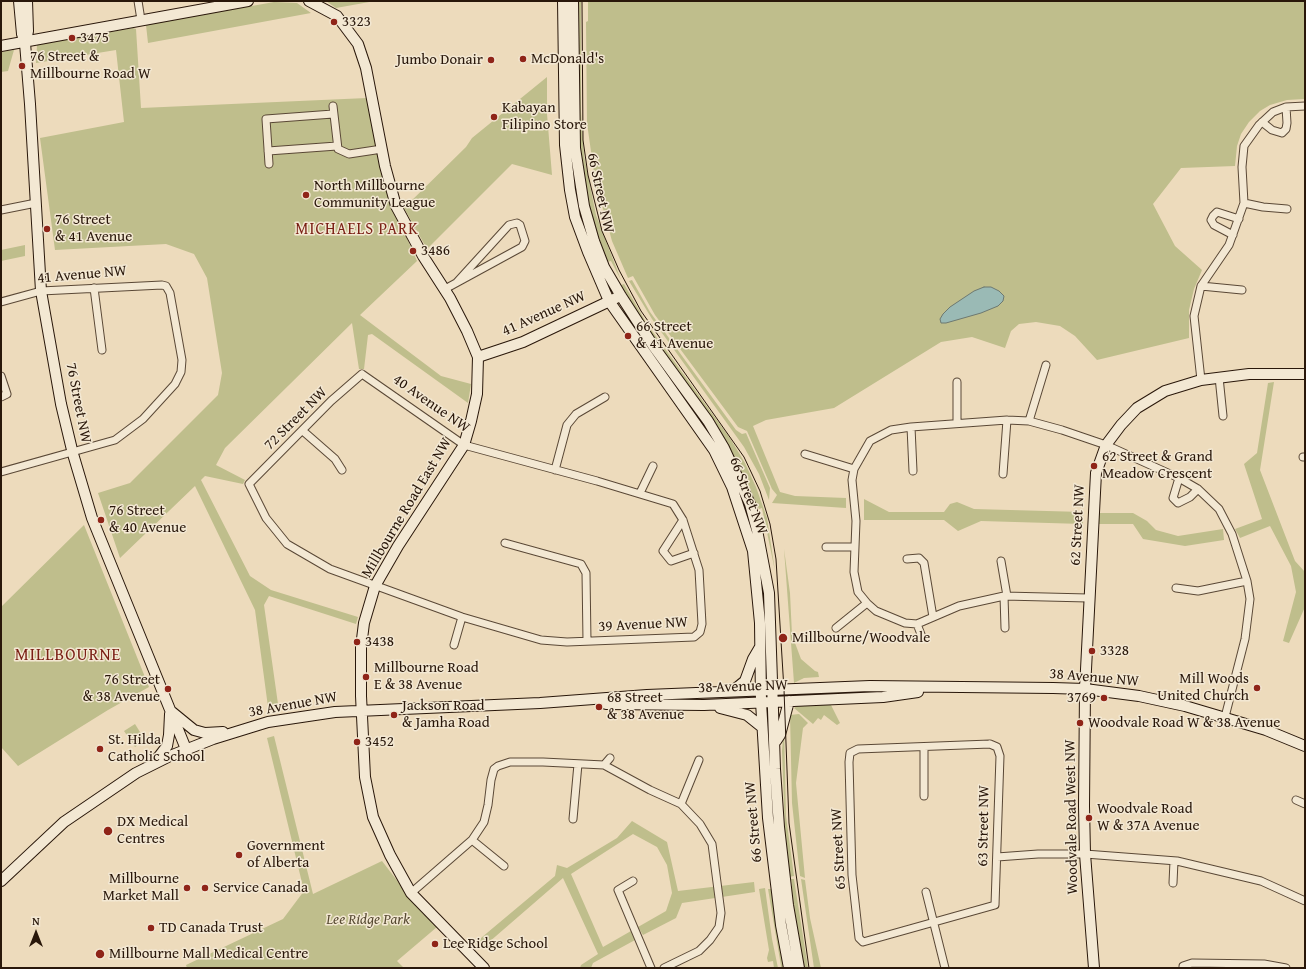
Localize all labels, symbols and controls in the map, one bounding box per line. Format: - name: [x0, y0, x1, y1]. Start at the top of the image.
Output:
- place label: 3323: [342, 13, 371, 31]
- marker: 3323: [329, 17, 339, 27]
- place label: 3475: [80, 29, 109, 47]
- marker: 3475: [67, 33, 77, 43]
- place label: 76 Street & Millbourne Road W: [30, 48, 151, 83]
- place label: McDonald's: [531, 50, 604, 68]
- place label: Jumbo Donair: [397, 51, 483, 69]
- marker: McDonald's: [518, 54, 528, 64]
- marker: Jumbo Donair: [486, 55, 496, 65]
- marker: 76 Street & Millbourne Road W: [17, 61, 27, 71]
- place label: Kabayan Filipino Store: [502, 99, 587, 134]
- marker: Kabayan Filipino Store: [489, 112, 499, 122]
- street label: 66 Street NW: [583, 151, 617, 235]
- place label: North Millbourne Community League: [314, 177, 435, 212]
- marker: North Millbourne Community League: [301, 190, 311, 200]
- place label: 76 Street & 41 Avenue: [55, 211, 132, 246]
- district label: MICHAELS PARK: [295, 220, 419, 240]
- marker: 76 Street & 41 Avenue: [42, 224, 52, 234]
- place label: 3486: [421, 242, 450, 260]
- marker: 3486: [408, 246, 418, 256]
- street label: 41 Avenue NW: [37, 262, 127, 288]
- street label: 41 Avenue NW: [499, 288, 589, 340]
- place label: 66 Street & 41 Avenue: [636, 318, 713, 353]
- marker: 66 Street & 41 Avenue: [623, 331, 633, 341]
- street label: 76 Street NW: [61, 361, 95, 445]
- street label: 40 Avenue NW: [389, 371, 473, 437]
- street label: 72 Street NW: [261, 384, 331, 454]
- street label: Millbourne Road East NW: [358, 435, 456, 581]
- place label: 62 Street & Grand Meadow Crescent: [1102, 448, 1213, 483]
- street label: 66 Street NW: [725, 455, 771, 537]
- marker: 62 Street & Grand Meadow Crescent: [1089, 461, 1099, 471]
- street label: 62 Street NW: [1067, 484, 1089, 566]
- place label: 76 Street & 40 Avenue: [109, 502, 186, 537]
- marker: 76 Street & 40 Avenue: [96, 515, 106, 525]
- street label: 39 Avenue NW: [598, 614, 688, 636]
- place label: Millbourne/Woodvale: [792, 629, 930, 647]
- marker: Millbourne/Woodvale: [777, 632, 789, 644]
- place label: 3438: [365, 633, 394, 651]
- marker: 3438: [352, 637, 362, 647]
- place label: 3328: [1100, 642, 1129, 660]
- district label: MILLBOURNE: [15, 646, 121, 666]
- marker: 3328: [1087, 646, 1097, 656]
- place label: Millbourne Road E & 38 Avenue: [374, 659, 479, 694]
- street label: 38 Avenue NW: [1049, 665, 1139, 691]
- place label: Mill Woods United Church: [1157, 670, 1249, 705]
- place label: 76 Street & 38 Avenue: [83, 671, 160, 706]
- marker: Millbourne Road E & 38 Avenue: [361, 672, 371, 682]
- street label: 38 Avenue NW: [698, 676, 788, 698]
- marker: Mill Woods United Church: [1252, 683, 1262, 693]
- marker: 76 Street & 38 Avenue: [163, 684, 173, 694]
- street label: 38 Avenue NW: [247, 688, 339, 722]
- place label: 68 Street & 38 Avenue: [607, 689, 684, 724]
- place label: 3769: [1067, 689, 1096, 707]
- marker: 3769: [1099, 693, 1109, 703]
- place label: Jackson Road & Jamha Road: [402, 697, 490, 732]
- marker: 68 Street & 38 Avenue: [594, 702, 604, 712]
- marker: Jackson Road & Jamha Road: [389, 710, 399, 720]
- place label: Woodvale Road W & 38 Avenue: [1088, 714, 1280, 732]
- marker: Woodvale Road W & 38 Avenue: [1075, 718, 1085, 728]
- place label: St. Hilda Catholic School: [108, 731, 205, 766]
- place label: 3452: [365, 733, 394, 751]
- marker: 3452: [352, 737, 362, 747]
- street label: Woodvale Road West NW: [1062, 739, 1082, 895]
- marker: St. Hilda Catholic School: [95, 744, 105, 754]
- street label: 66 Street NW: [741, 781, 767, 863]
- street label: 63 Street NW: [974, 785, 994, 867]
- place label: Woodvale Road W & 37A Avenue: [1097, 800, 1199, 835]
- street label: 65 Street NW: [828, 808, 850, 890]
- place label: DX Medical Centres: [117, 813, 188, 848]
- marker: Woodvale Road W & 37A Avenue: [1084, 813, 1094, 823]
- marker: DX Medical Centres: [102, 825, 114, 837]
- place label: Government of Alberta: [247, 837, 325, 872]
- marker: Government of Alberta: [234, 850, 244, 860]
- place label: Millbourne Market Mall: [103, 870, 179, 905]
- place label: Service Canada: [213, 879, 308, 897]
- marker: Millbourne Market Mall: [182, 883, 192, 893]
- marker: Service Canada: [200, 883, 210, 893]
- park label: Lee Ridge Park: [326, 911, 410, 929]
- north arrow: [16, 913, 56, 953]
- text: N: [32, 913, 40, 929]
- place label: TD Canada Trust: [159, 919, 263, 937]
- marker: TD Canada Trust: [146, 923, 156, 933]
- place label: Lee Ridge School: [443, 935, 548, 953]
- marker: Lee Ridge School: [430, 939, 440, 949]
- place label: Millbourne Mall Medical Centre: [109, 945, 308, 963]
- marker: Millbourne Mall Medical Centre: [94, 948, 106, 960]

